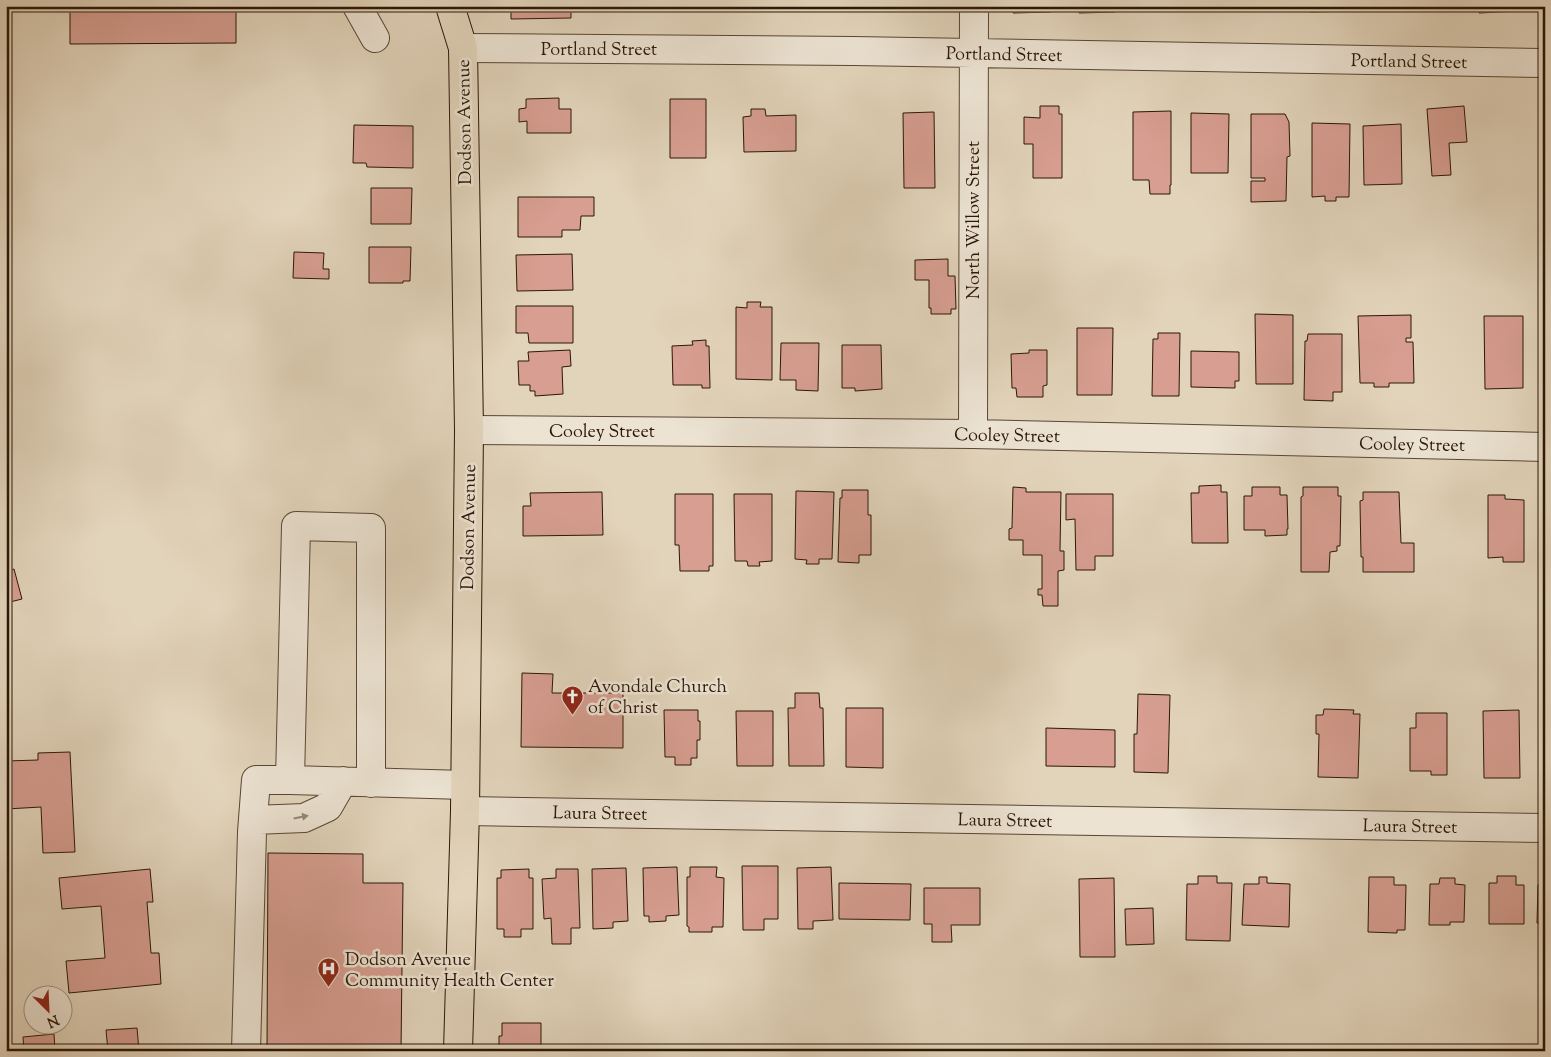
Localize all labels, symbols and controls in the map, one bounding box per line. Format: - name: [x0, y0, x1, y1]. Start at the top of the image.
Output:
- street label: Portland Street: [541, 38, 657, 64]
- street label: Portland Street: [946, 42, 1062, 70]
- street label: Portland Street: [1351, 49, 1467, 77]
- street label: Dodson Avenue: [452, 59, 480, 185]
- street label: North Willow Street: [962, 141, 988, 299]
- street label: Cooley Street: [549, 420, 655, 446]
- street label: Cooley Street: [954, 423, 1060, 451]
- street label: Cooley Street: [1359, 432, 1465, 460]
- street label: Dodson Avenue: [456, 464, 484, 590]
- place label: Avondale Church of Christ: [588, 675, 727, 722]
- church icon: Avondale Church of Christ: [560, 684, 584, 715]
- street label: Laura Street: [552, 801, 648, 829]
- street label: Laura Street: [957, 808, 1053, 836]
- one-way arrow: [294, 813, 310, 821]
- street label: Laura Street: [1362, 814, 1458, 842]
- place label: Dodson Avenue Community Health Center: [345, 948, 554, 995]
- hospital icon: Dodson Avenue Community Health Center: [317, 957, 341, 988]
- north arrow: [22, 984, 72, 1034]
- text: N: [43, 1009, 62, 1031]

